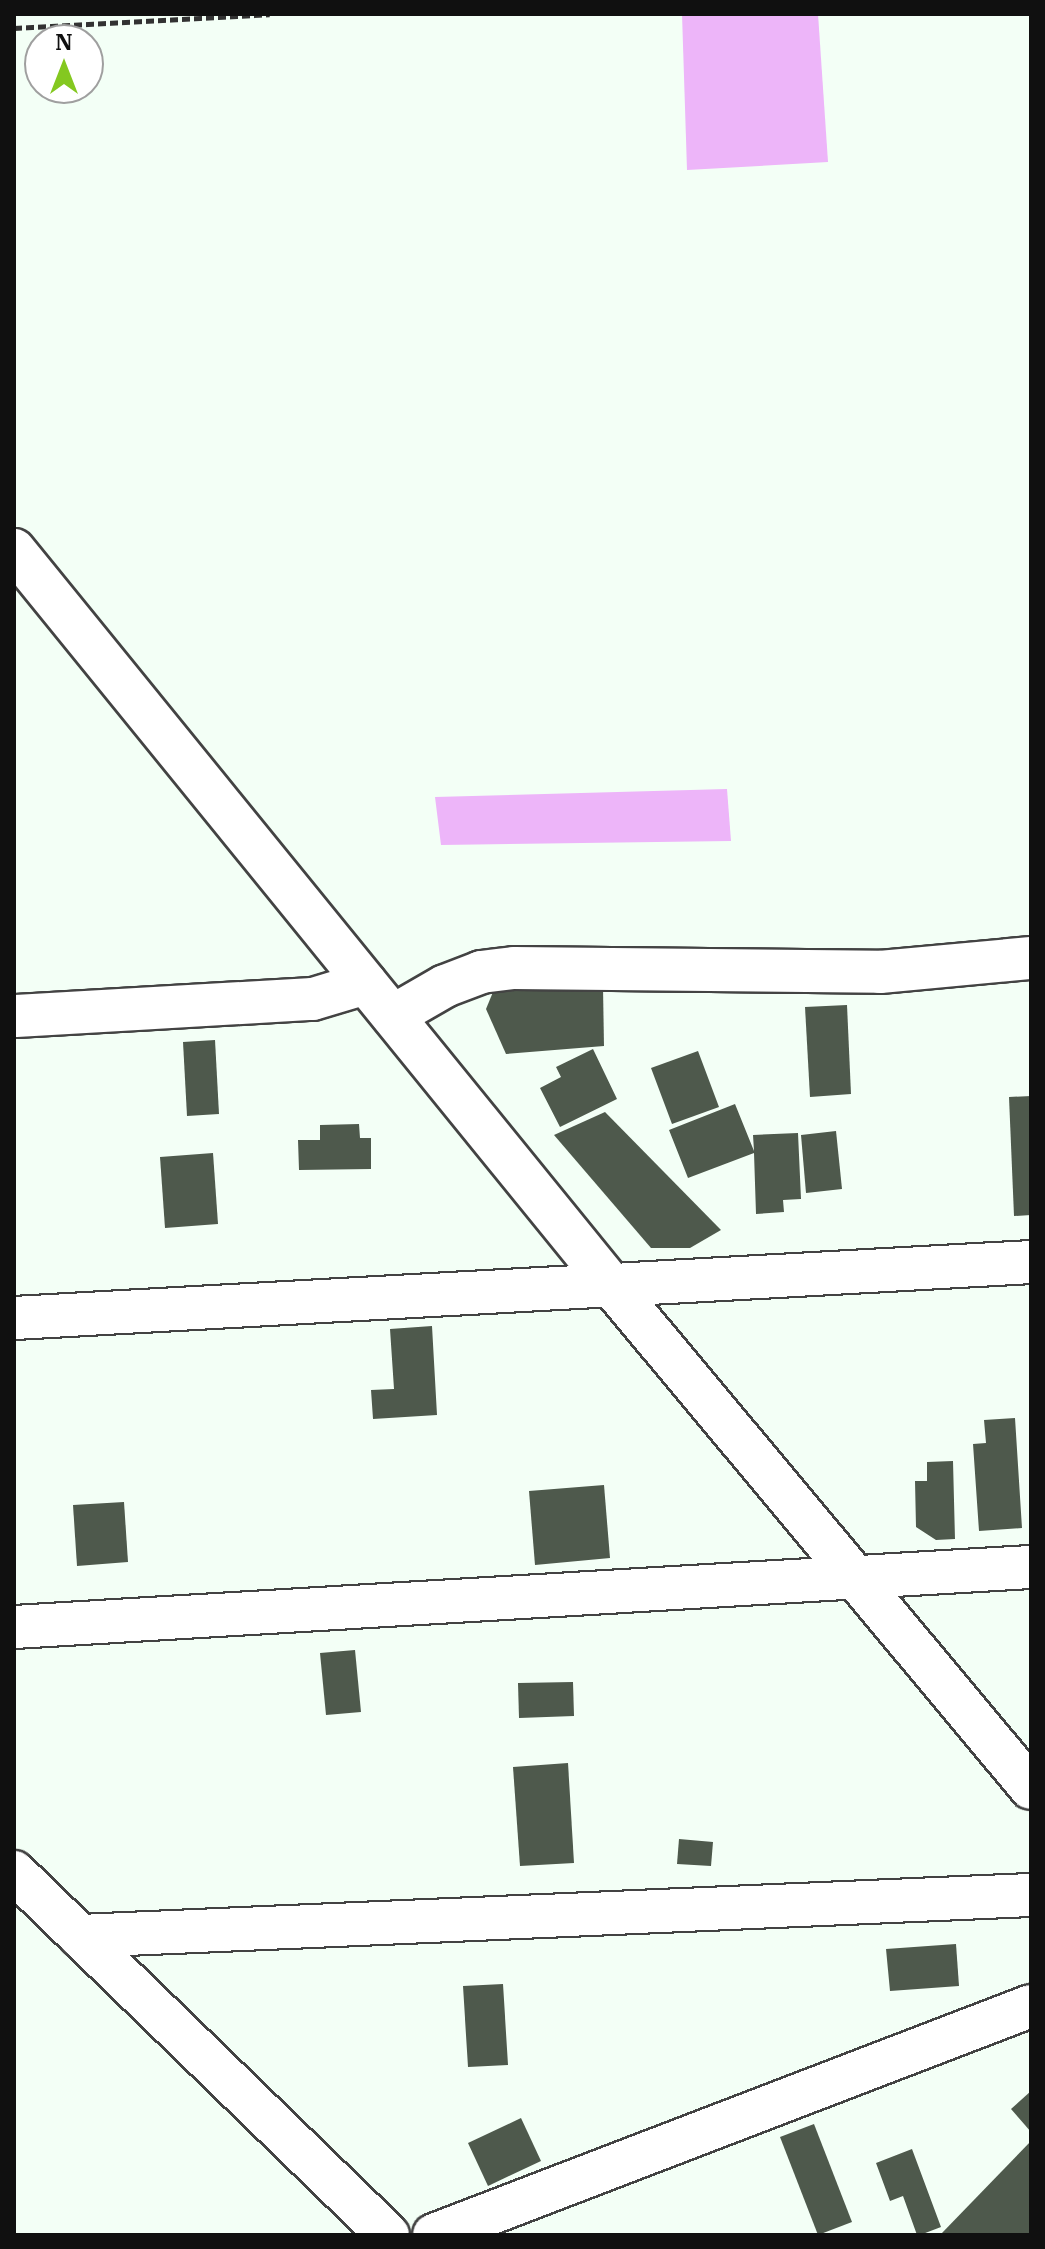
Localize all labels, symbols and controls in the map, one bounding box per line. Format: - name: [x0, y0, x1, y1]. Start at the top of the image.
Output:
- north arrow: [24, 24, 104, 104]
- text: N: [55, 27, 73, 56]

